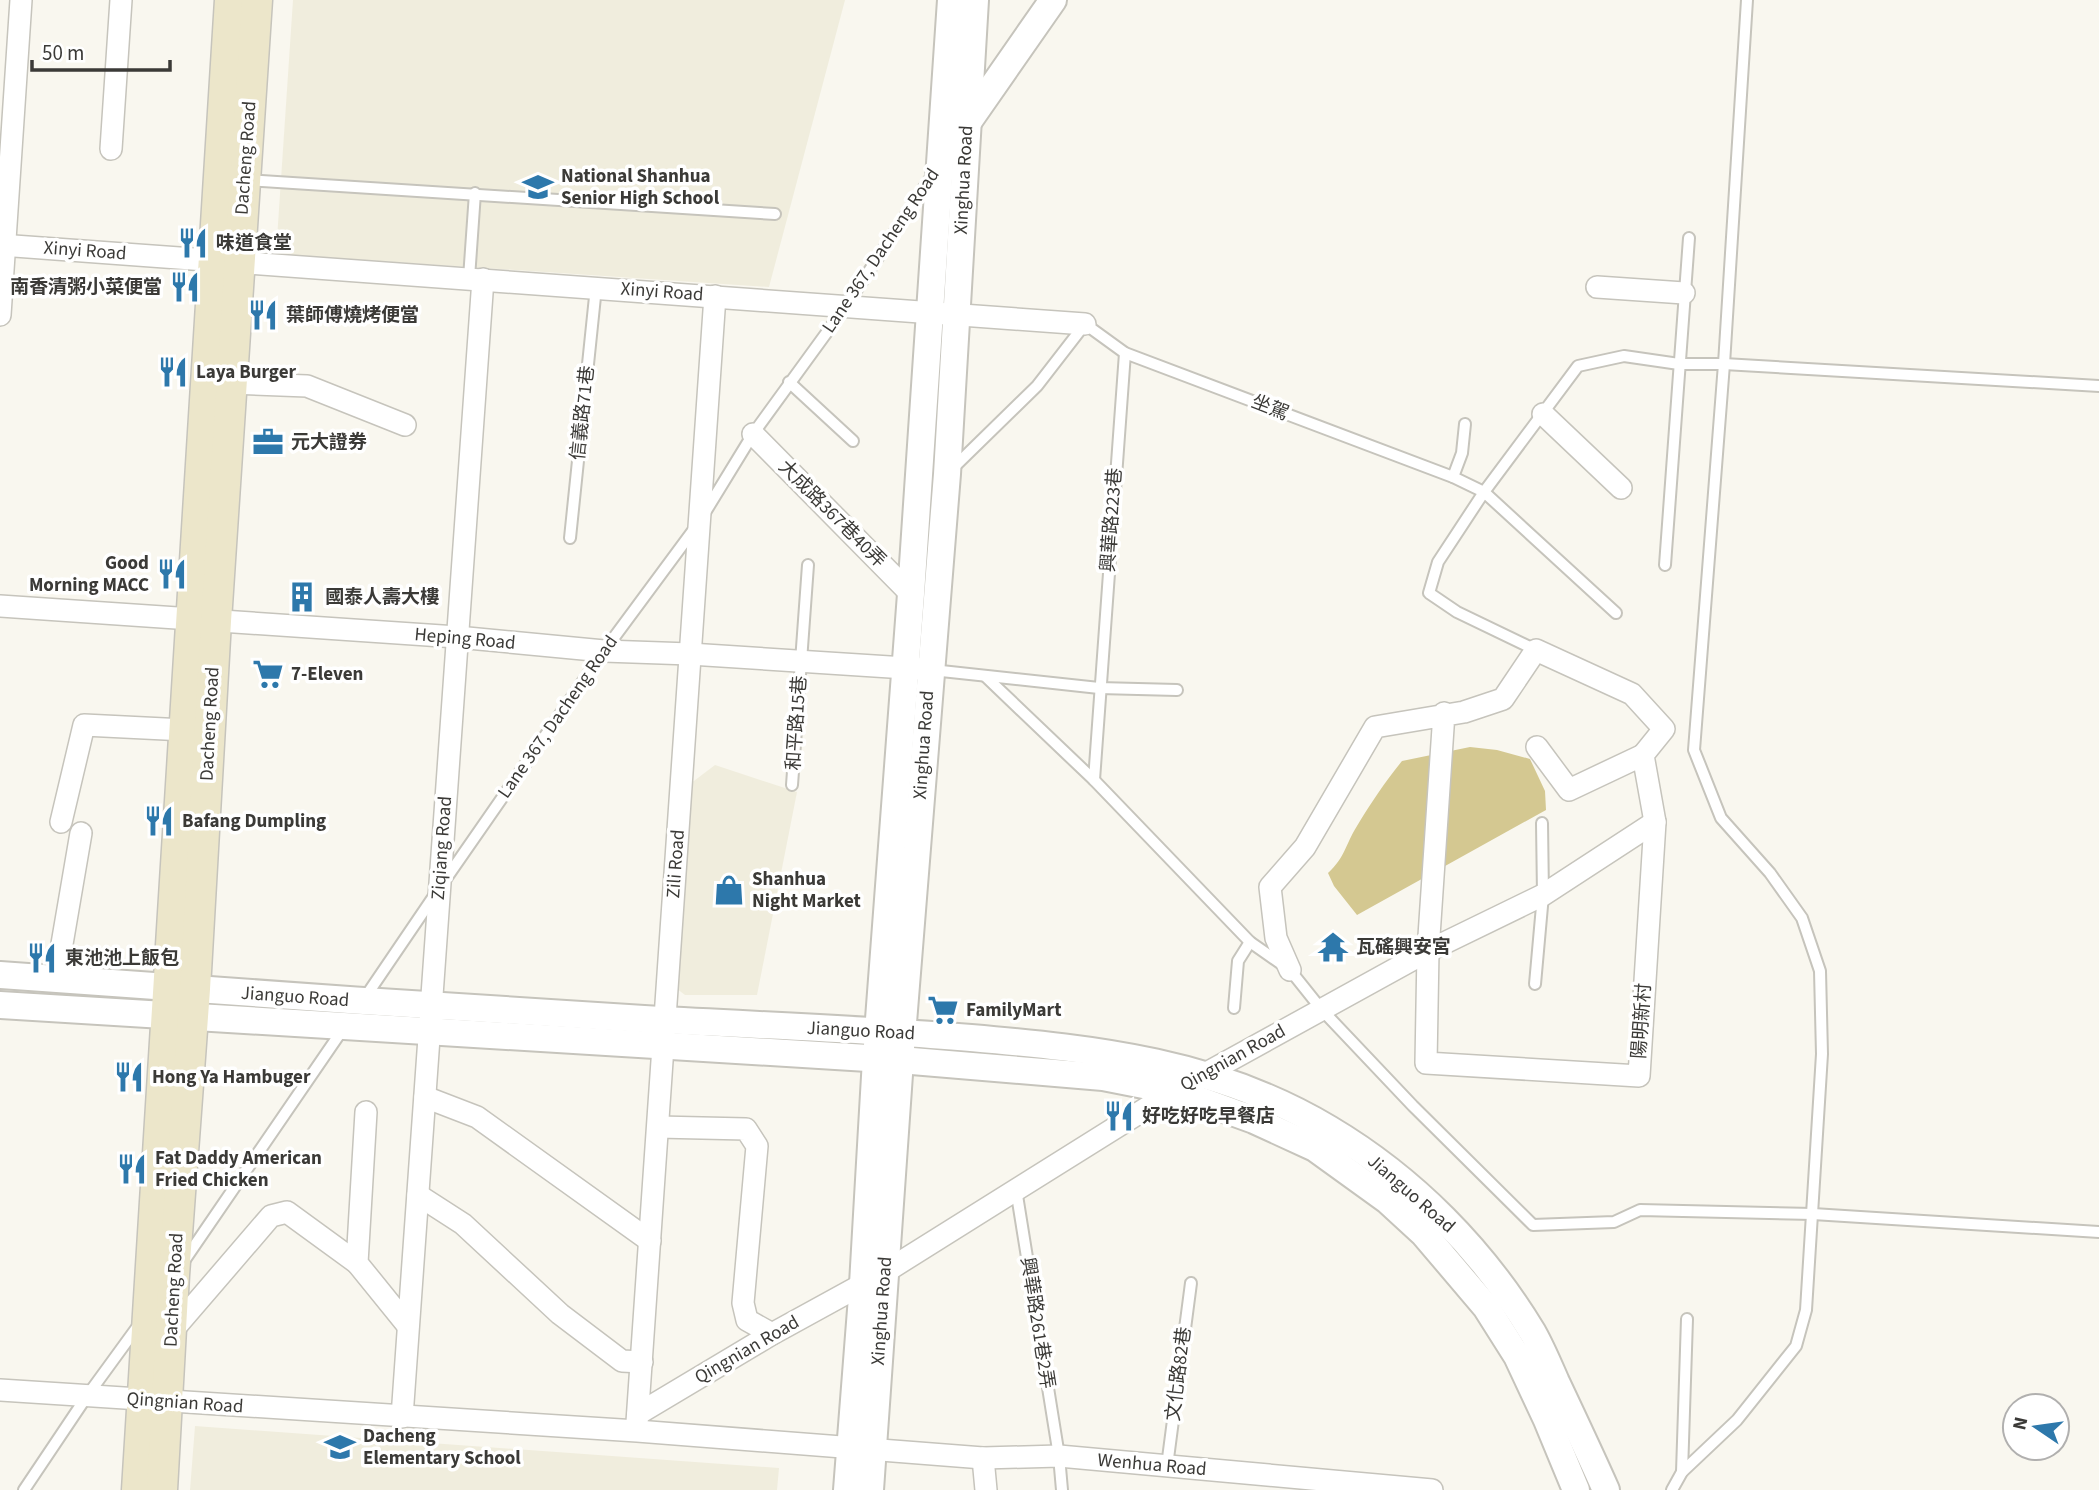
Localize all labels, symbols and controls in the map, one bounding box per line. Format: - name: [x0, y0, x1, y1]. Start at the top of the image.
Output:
- scale bar: [32, 28, 170, 72]
- text: 50 m: [42, 38, 84, 68]
- street label: Dacheng Road: [229, 100, 263, 216]
- street label: Xinghua Road: [948, 125, 980, 235]
- place label: National Shanhua Senior High School: [561, 163, 720, 212]
- street label: Lane 367, Dacheng Road: [816, 163, 946, 339]
- school or university icon: National Shanhua Senior High School: [521, 170, 555, 204]
- restaurant icon: 味道食堂: [176, 226, 210, 260]
- place label: 味道食堂: [216, 230, 292, 257]
- street label: Xinyi Road: [43, 235, 127, 267]
- restaurant icon: 南香清粥小菜便當: [168, 270, 202, 304]
- place label: 南香清粥小菜便當: [10, 274, 162, 301]
- street label: Xinyi Road: [620, 276, 704, 308]
- restaurant icon: 葉師傅燒烤便當: [246, 298, 280, 332]
- place label: 葉師傅燒烤便當: [286, 302, 419, 329]
- restaurant icon: Laya Burger: [156, 355, 190, 389]
- place label: Laya Burger: [196, 359, 296, 386]
- street label: 信義路71巷: [565, 364, 601, 462]
- street label: 坐駕: [1247, 389, 1293, 427]
- office icon: 元大證券: [251, 425, 285, 459]
- place label: 元大證券: [291, 429, 367, 456]
- street label: 大成路367巷40弄: [772, 454, 892, 574]
- street label: 興華路223巷: [1095, 467, 1129, 573]
- place label: Good Morning MACC: [29, 550, 149, 599]
- restaurant icon: Good Morning MACC: [155, 557, 189, 591]
- building icon: 國泰人壽大樓: [285, 580, 319, 614]
- place label: 國泰人壽大樓: [325, 584, 439, 611]
- street label: Heping Road: [413, 621, 517, 657]
- street label: Lane 367, Dacheng Road: [491, 630, 625, 804]
- supermarket icon: 7-Eleven: [251, 657, 285, 691]
- place label: 7-Eleven: [291, 661, 363, 688]
- street label: Dacheng Road: [194, 666, 226, 782]
- street label: 和平路15巷: [780, 675, 814, 771]
- street label: Xinghua Road: [907, 690, 941, 800]
- street label: Ziqiang Road: [425, 795, 459, 901]
- restaurant icon: Bafang Dumpling: [142, 804, 176, 838]
- place label: Bafang Dumpling: [182, 808, 326, 835]
- street label: Zili Road: [660, 829, 692, 899]
- place label: Shanhua Night Market: [752, 866, 861, 915]
- shop icon: Shanhua Night Market: [712, 873, 746, 907]
- temple icon: 瓦磘興安宮: [1316, 930, 1350, 964]
- place label: 瓦磘興安宮: [1356, 934, 1451, 961]
- restaurant icon: 東池池上飯包: [25, 941, 59, 975]
- place label: 東池池上飯包: [65, 945, 179, 972]
- street label: Jianguo Road: [240, 980, 350, 1014]
- street label: 陽明新村: [1626, 982, 1658, 1060]
- supermarket icon: FamilyMart: [926, 993, 960, 1027]
- place label: FamilyMart: [966, 997, 1061, 1024]
- street label: Jianguo Road: [806, 1015, 916, 1047]
- street label: Qingnian Road: [1175, 1018, 1291, 1098]
- restaurant icon: Hong Ya Hambuger: [112, 1060, 146, 1094]
- place label: Hong Ya Hambuger: [152, 1064, 311, 1091]
- restaurant icon: 好吃好吃早餐店: [1102, 1099, 1136, 1133]
- place label: 好吃好吃早餐店: [1142, 1103, 1275, 1130]
- place label: Fat Daddy American Fried Chicken: [155, 1145, 322, 1194]
- street label: Jianguo Road: [1361, 1148, 1461, 1240]
- restaurant icon: Fat Daddy American Fried Chicken: [115, 1152, 149, 1186]
- street label: Dacheng Road: [158, 1232, 190, 1348]
- street label: 興華路261巷2弄: [1013, 1255, 1061, 1391]
- street label: Xinghua Road: [865, 1256, 899, 1366]
- street label: Qingnian Road: [690, 1309, 804, 1391]
- street label: 文化路82巷: [1160, 1325, 1198, 1423]
- street label: Qingnian Road: [126, 1385, 244, 1421]
- north arrow: [2001, 1392, 2071, 1462]
- text: N: [2006, 1414, 2035, 1433]
- place label: Dacheng Elementary School: [363, 1423, 521, 1472]
- school or university icon: Dacheng Elementary School: [323, 1430, 357, 1464]
- street label: Wenhua Road: [1096, 1447, 1208, 1483]

